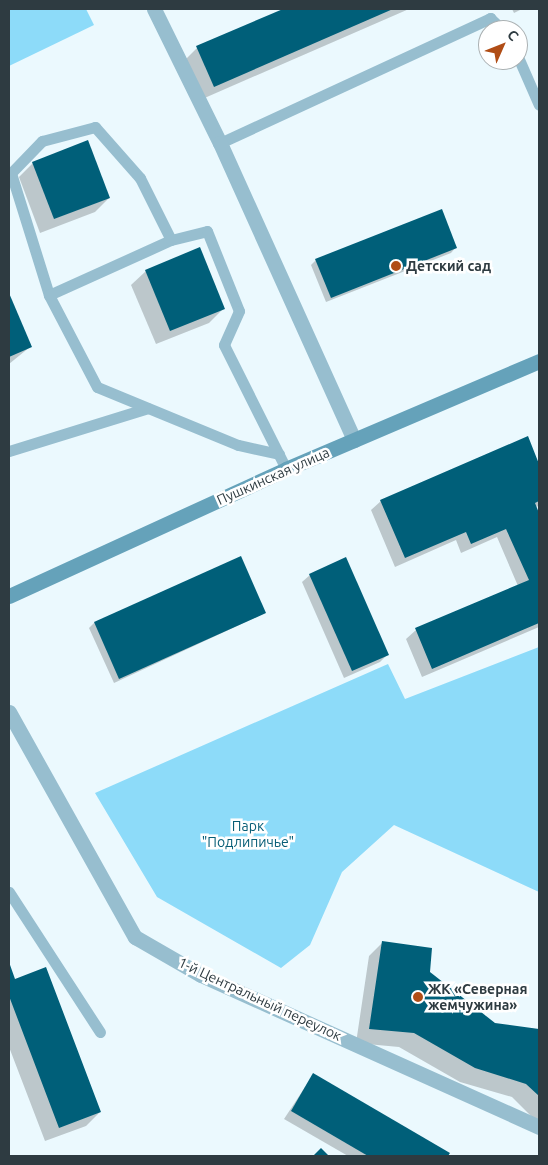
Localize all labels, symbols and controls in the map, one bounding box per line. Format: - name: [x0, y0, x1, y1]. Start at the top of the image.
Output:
- north arrow: [478, 20, 528, 70]
- text: С: [504, 26, 522, 44]
- place label: Детский сад: [406, 258, 491, 274]
- marker: Детский сад: [390, 260, 402, 272]
- street label: Пушкинская улица: [214, 444, 332, 508]
- park label: Парк "Подлипичье": [202, 818, 294, 850]
- street label: 1-й Центральный переулок: [176, 954, 344, 1044]
- place label: ЖК «Северная жемчужина»: [428, 981, 527, 1014]
- marker: ЖК «Северная жемчужина»: [412, 991, 424, 1003]

